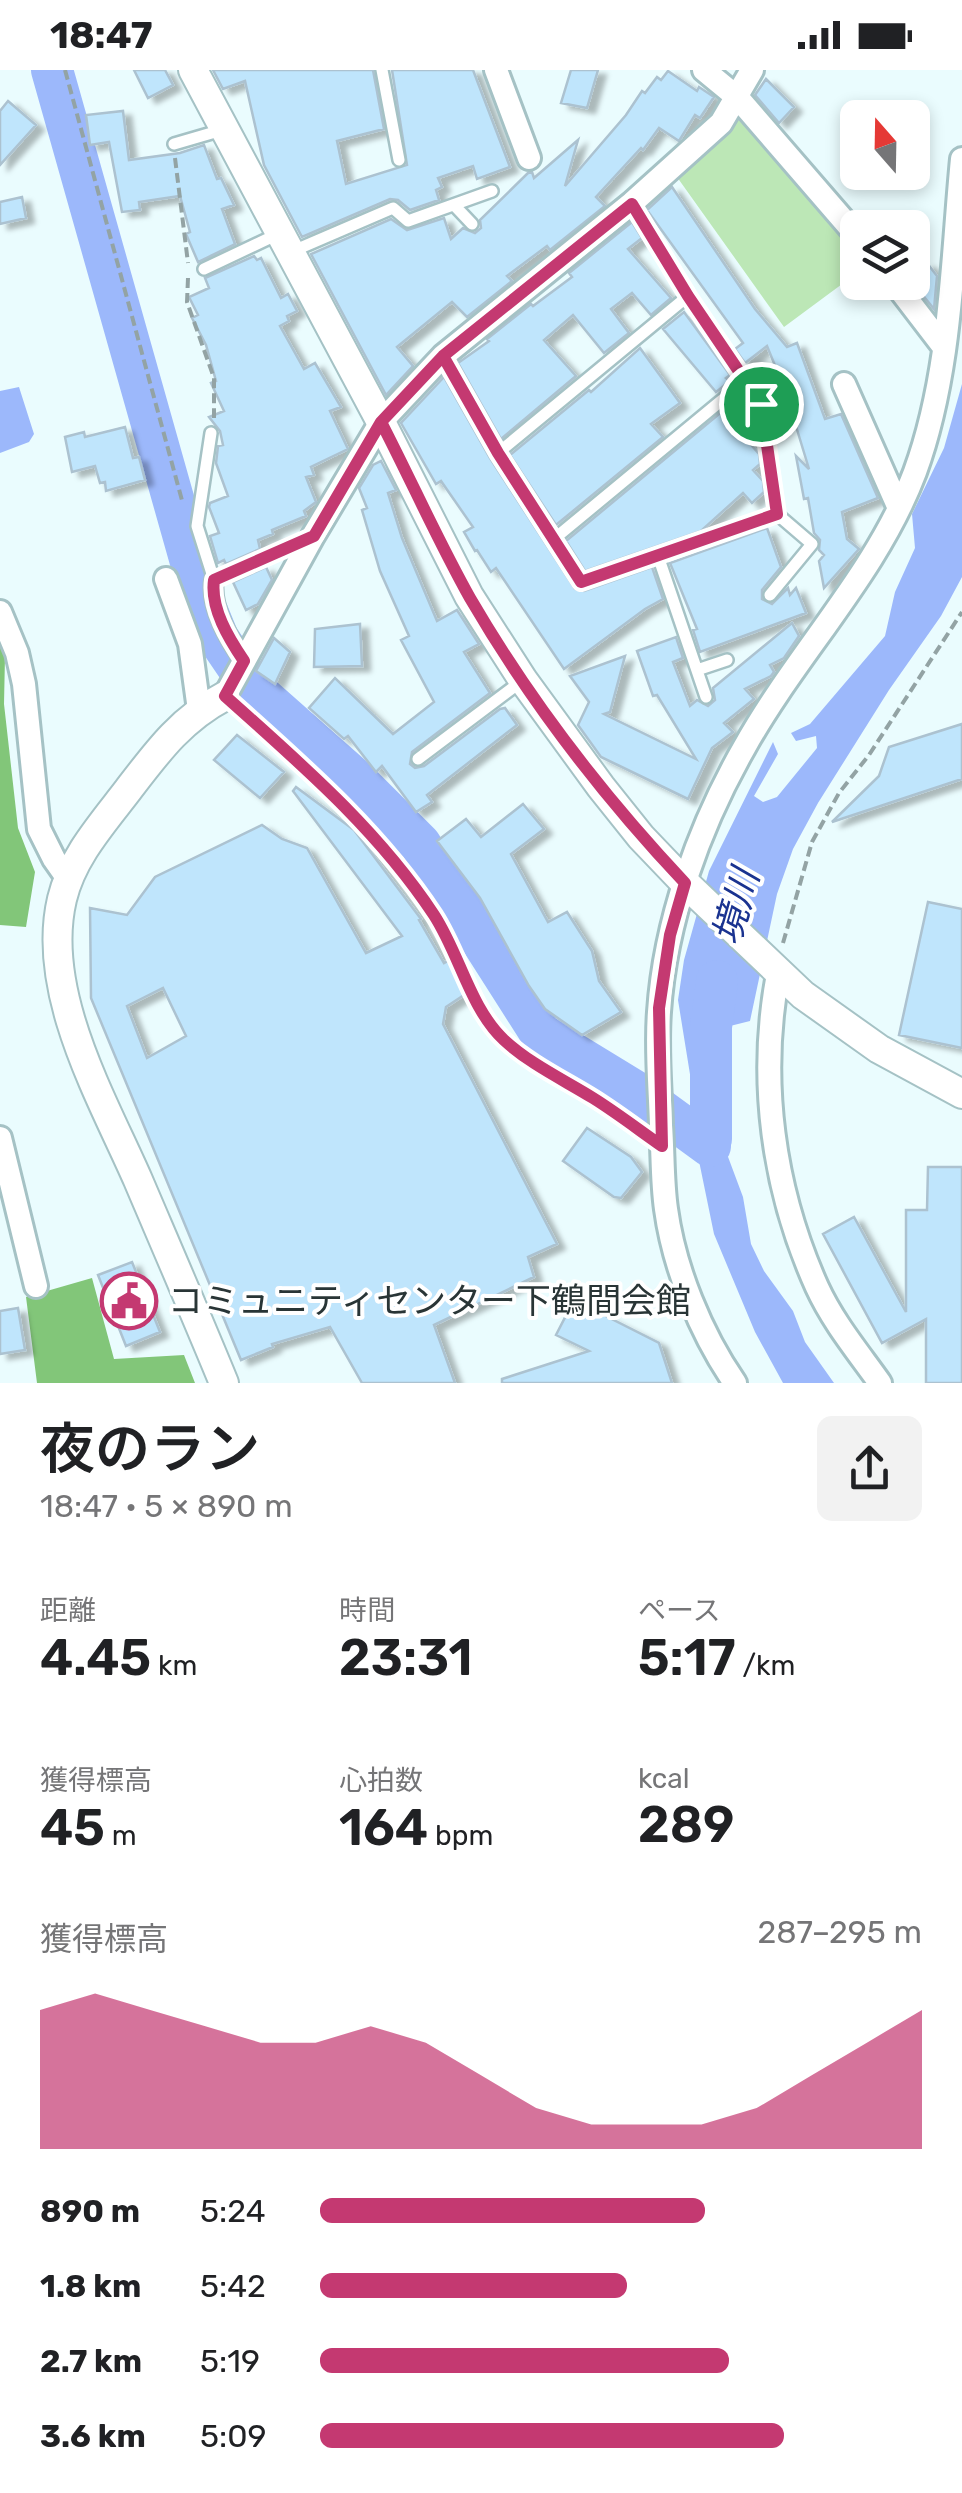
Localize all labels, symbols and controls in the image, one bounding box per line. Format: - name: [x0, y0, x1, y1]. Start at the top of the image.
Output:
- text: 18:47: [50, 12, 153, 58]
- north arrow: [840, 100, 930, 190]
- map controls: [840, 100, 930, 300]
- button: layers: [840, 210, 930, 300]
- pin: [719, 362, 804, 447]
- icon: arrive: [734, 377, 789, 432]
- water label: 境川: [703, 860, 770, 950]
- public building icon: コミュニティセンター下鶴間会館: [99, 1271, 159, 1331]
- place label: コミュニティセンター下鶴間会館: [168, 1280, 691, 1322]
- button: share: [817, 1416, 922, 1521]
- text: 夜のラン: [40, 1417, 260, 1482]
- text: 18:47 · 5 × 890 m: [40, 1487, 293, 1525]
- text: 距離: [40, 1594, 96, 1627]
- text: 時間: [339, 1594, 395, 1627]
- text: ペース: [638, 1594, 721, 1627]
- text: 4.45: [40, 1628, 151, 1688]
- text: 23:31: [339, 1628, 472, 1688]
- text: 5:17: [638, 1628, 736, 1688]
- text: km: [151, 1649, 197, 1682]
- text: /km: [736, 1649, 795, 1682]
- text: kcal: [638, 1762, 689, 1795]
- text: 獲得標高: [40, 1764, 152, 1797]
- text: 心拍数: [339, 1764, 423, 1797]
- text: 289: [638, 1795, 734, 1855]
- text: 45: [40, 1798, 105, 1858]
- text: 164: [339, 1798, 428, 1858]
- text: m: [105, 1819, 137, 1852]
- text: bpm: [428, 1819, 493, 1852]
- text: 287–295 m: [757, 1913, 922, 1951]
- text: 獲得標高: [40, 1920, 168, 1958]
- text: 890 m: [40, 2192, 140, 2230]
- text: 5:24: [200, 2192, 266, 2230]
- text: 1.8 km: [40, 2267, 141, 2305]
- text: 5:42: [200, 2267, 266, 2305]
- text: 2.7 km: [40, 2342, 142, 2380]
- text: 5:19: [200, 2342, 260, 2380]
- text: 3.6 km: [40, 2417, 146, 2455]
- text: 5:09: [200, 2417, 267, 2455]

